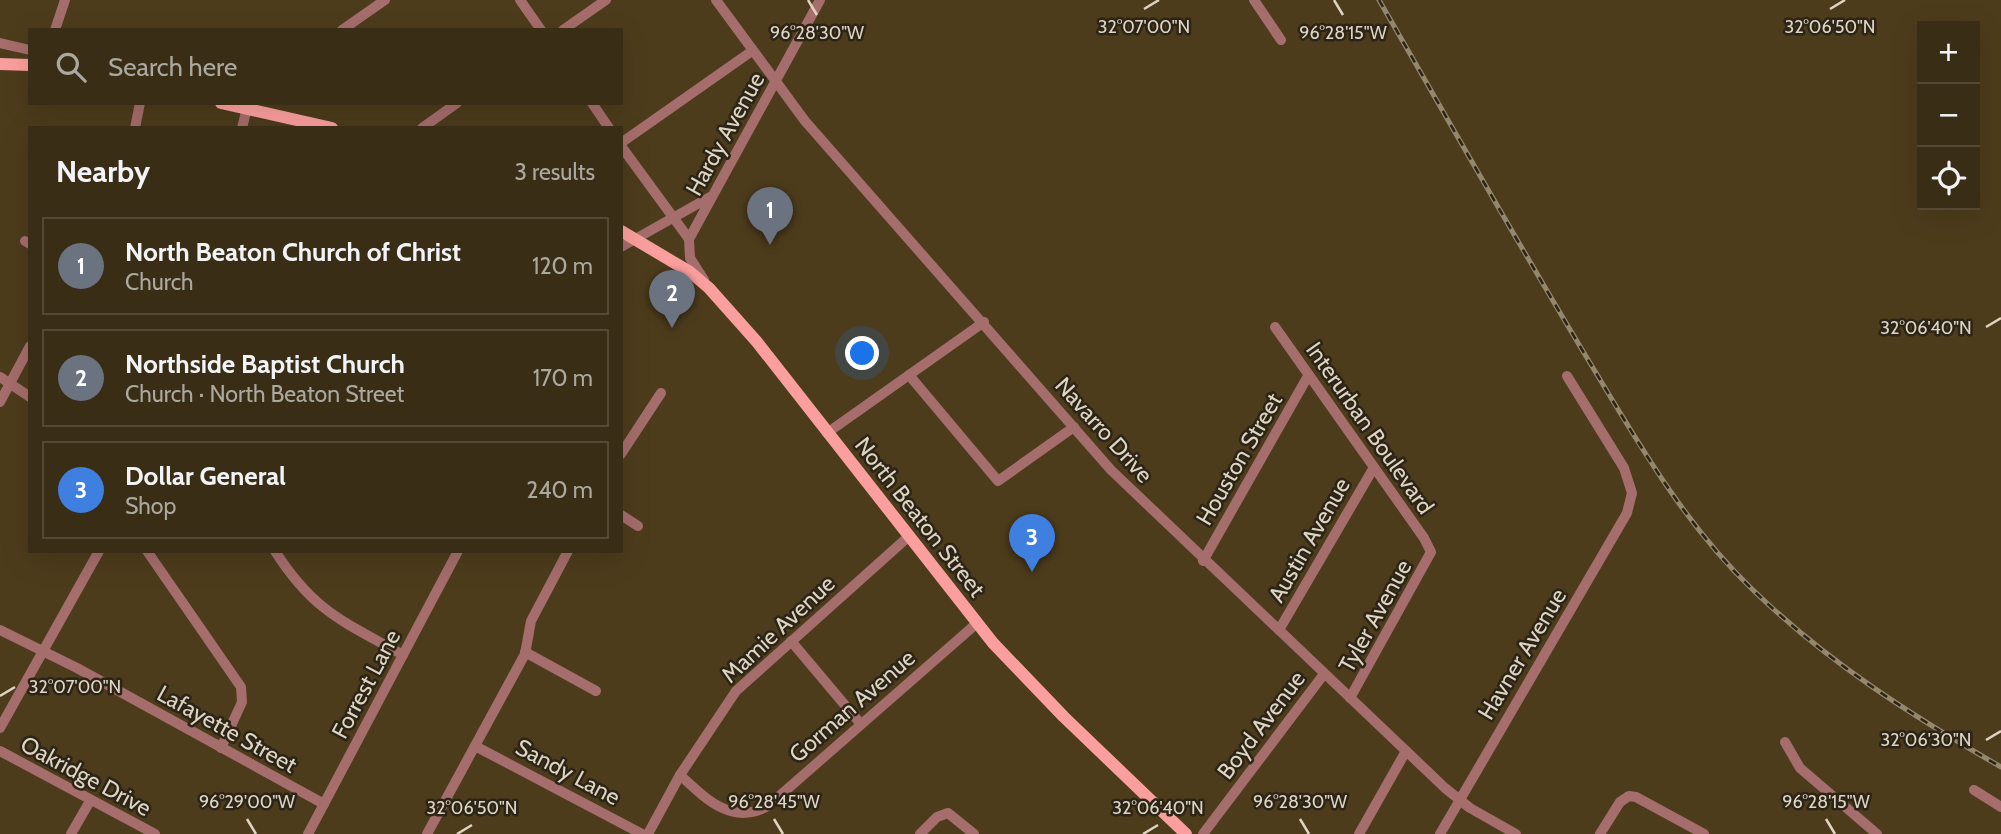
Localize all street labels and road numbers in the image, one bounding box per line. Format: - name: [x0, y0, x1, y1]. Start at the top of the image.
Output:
- street label: Hardy Avenue: [680, 67, 770, 200]
- street label: Interurban Boulevard: [1300, 337, 1440, 519]
- street label: Navarro Drive: [1049, 371, 1159, 489]
- street label: Houston Street: [1190, 388, 1288, 530]
- street label: North Beaton Street: [849, 432, 991, 603]
- street label: Austin Avenue: [1262, 473, 1356, 607]
- street label: Tyler Avenue: [1333, 555, 1418, 677]
- street label: Mamie Avenue: [716, 569, 841, 689]
- street label: Havner Avenue: [1472, 583, 1572, 725]
- street label: Forrest Lane: [326, 625, 406, 743]
- street label: Gorman Avenue: [783, 644, 921, 768]
- street label: Boyd Avenue: [1211, 665, 1311, 785]
- street label: Lafayette Street: [152, 679, 302, 779]
- street label: Oakridge Drive: [16, 730, 156, 822]
- street label: Sandy Lane: [511, 733, 625, 811]

